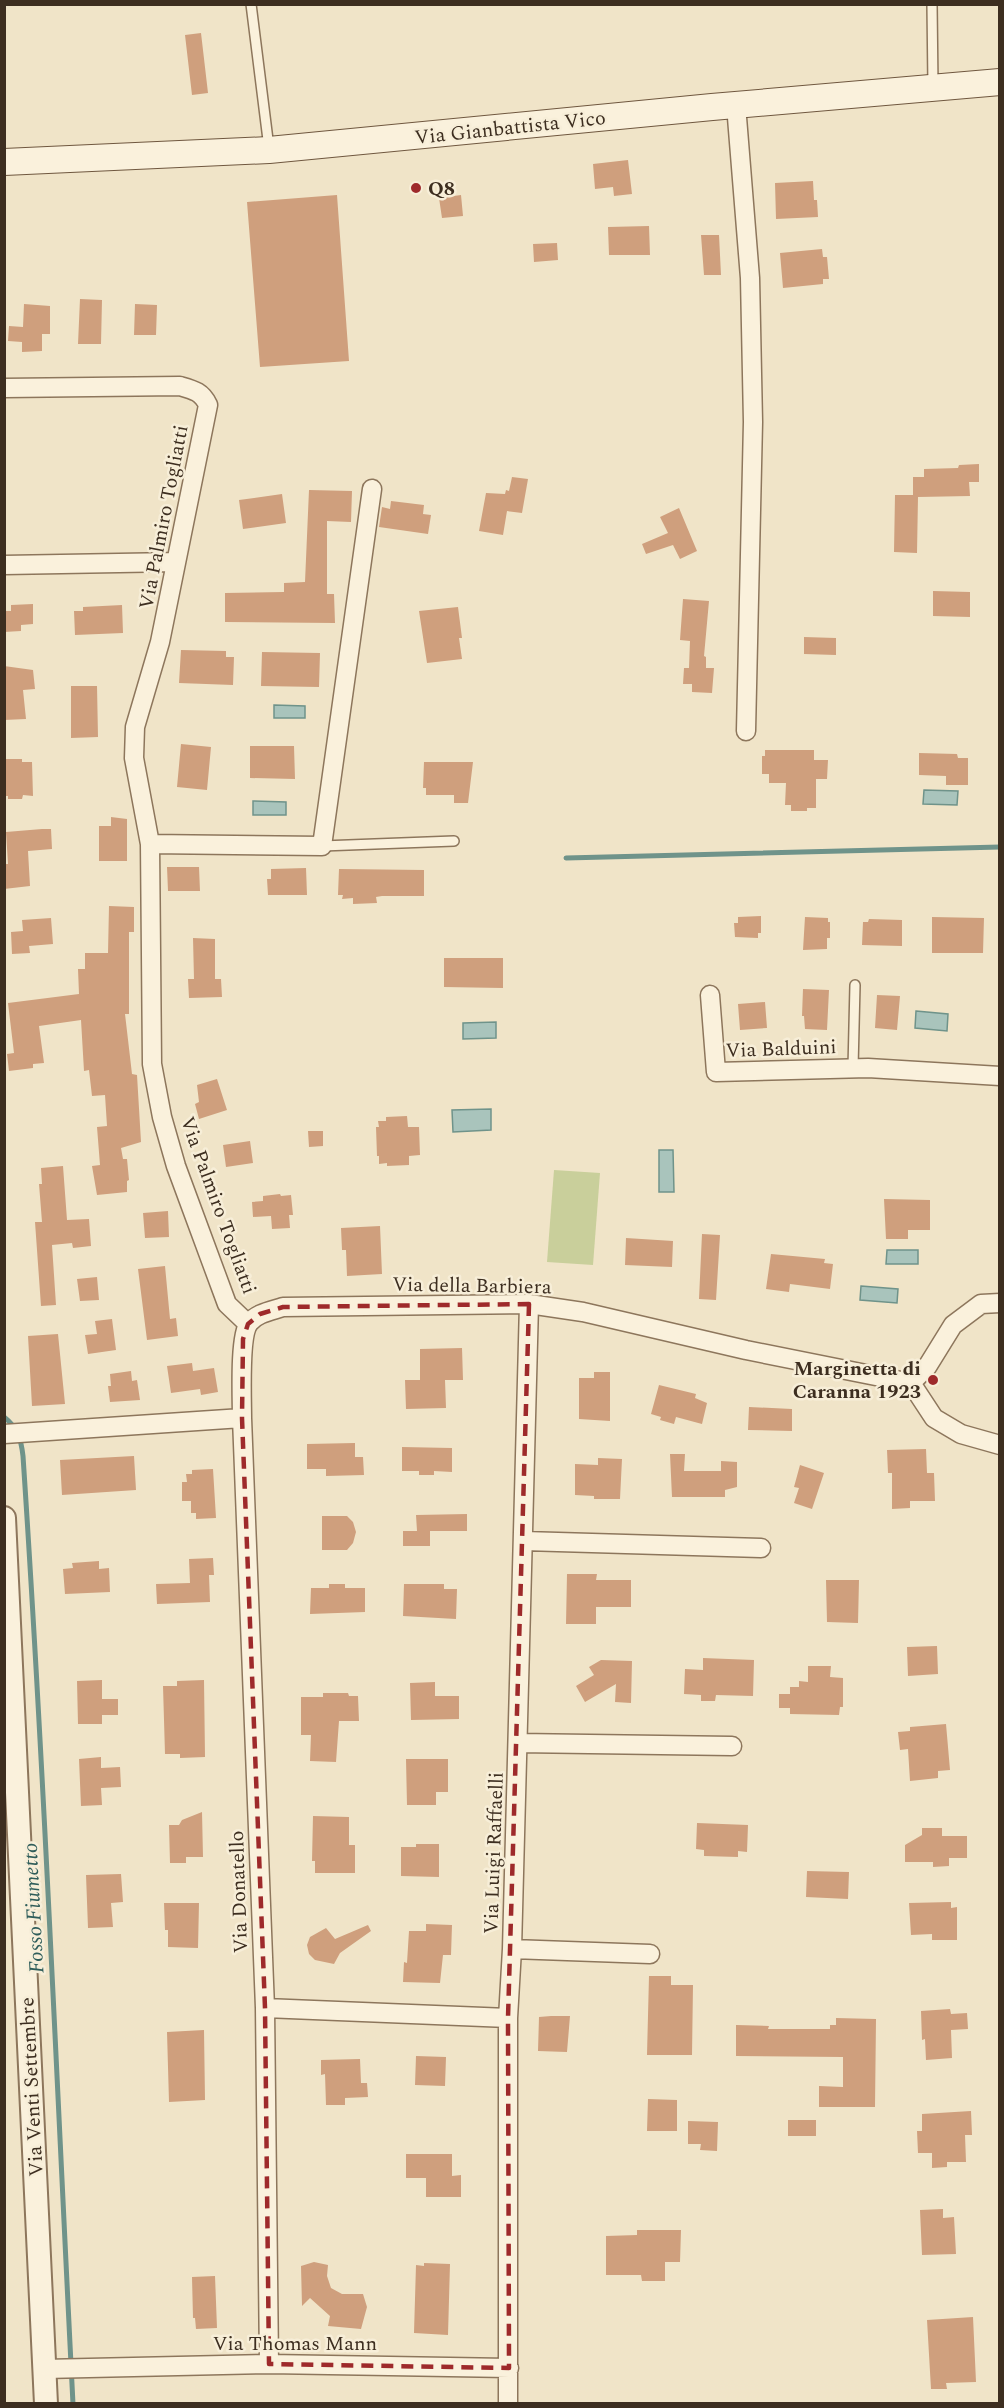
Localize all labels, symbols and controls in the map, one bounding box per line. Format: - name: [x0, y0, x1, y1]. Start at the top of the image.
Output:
- street label: Via Gianbattista Vico: [413, 103, 607, 153]
- place label: Q8: [428, 174, 455, 204]
- marker: Q8: [409, 181, 423, 195]
- street label: Via Palmiro Togliatti: [131, 422, 197, 612]
- street label: Via Balduini: [725, 1032, 837, 1066]
- street label: Via Palmiro Togliatti: [172, 1112, 264, 1298]
- street label: Via della Barbiera: [392, 1270, 552, 1302]
- place label: Marginetta di Caranna 1923: [793, 1354, 921, 1407]
- marker: Marginetta di Caranna 1923: [926, 1373, 940, 1387]
- street label: Via Luigi Raffaelli: [476, 1771, 512, 1935]
- street label: Via Donatello: [222, 1830, 256, 1954]
- water label: Fosso Fiumetto: [15, 1842, 53, 1974]
- street label: Via Venti Settembre: [12, 1996, 52, 2177]
- street label: Via Thomas Mann: [213, 2329, 377, 2359]

